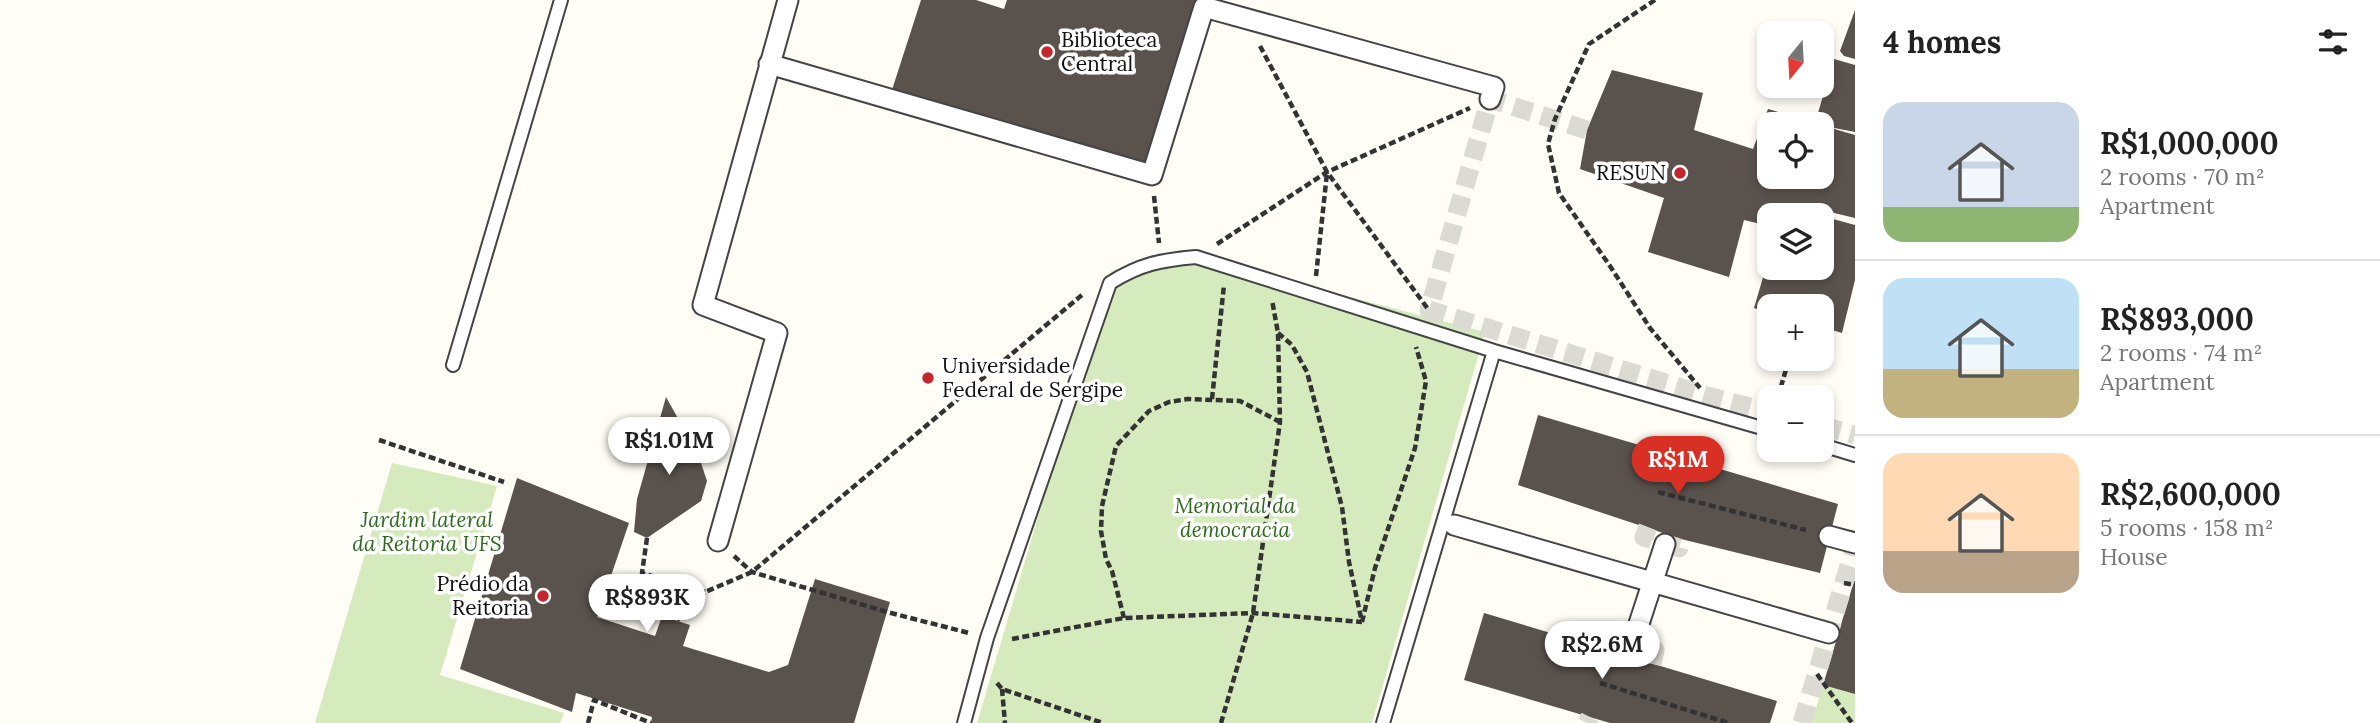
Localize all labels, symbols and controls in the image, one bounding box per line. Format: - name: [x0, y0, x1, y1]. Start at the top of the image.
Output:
- north arrow: [1757, 21, 1834, 98]
- map controls: [1757, 21, 1834, 462]
- text: 4 homes: [1883, 23, 2001, 61]
- icon: filters: [2314, 23, 2352, 61]
- place label: Biblioteca Central: [1061, 26, 1157, 77]
- marker: Biblioteca Central: [1039, 44, 1055, 60]
- button: locate: [1757, 112, 1834, 189]
- text: R$1,000,000: [2100, 124, 2278, 162]
- icon: home: [1939, 130, 2023, 214]
- place label: RESUN: [1596, 159, 1666, 186]
- text: 2 rooms · 70 m²: [2100, 162, 2265, 191]
- marker: RESUN: [1672, 165, 1688, 181]
- text: Apartment: [2100, 191, 2215, 220]
- button: layers: [1757, 203, 1834, 280]
- button: +: [1757, 294, 1834, 371]
- text: R$893,000: [2100, 300, 2254, 338]
- icon: home: [1939, 306, 2023, 390]
- text: 2 rooms · 74 m²: [2100, 338, 2262, 367]
- place label: Universidade Federal de Sergipe: [942, 352, 1123, 403]
- text: Apartment: [2100, 367, 2215, 396]
- marker: Universidade Federal de Sergipe: [920, 370, 936, 386]
- button: −: [1757, 385, 1834, 462]
- pin: R$1.01M: [604, 418, 734, 477]
- text: R$1.01M: [624, 425, 714, 454]
- pin: R$1M: [1637, 436, 1719, 496]
- text: R$1M: [1648, 444, 1709, 473]
- text: R$2,600,000: [2100, 475, 2281, 513]
- icon: home: [1939, 481, 2023, 565]
- park label: Memorial da democracia: [1175, 492, 1296, 543]
- park label: Jardim lateral da Reitoria UFS: [352, 506, 502, 557]
- text: 5 rooms · 158 m²: [2100, 513, 2274, 542]
- text: House: [2100, 542, 2168, 571]
- place label: Prédio da Reitoria: [436, 570, 529, 621]
- pin: R$893K: [590, 574, 704, 634]
- text: R$893K: [605, 582, 689, 611]
- marker: Prédio da Reitoria: [535, 588, 551, 604]
- pin: R$2.6M: [1545, 622, 1659, 681]
- text: R$2.6M: [1561, 629, 1643, 658]

